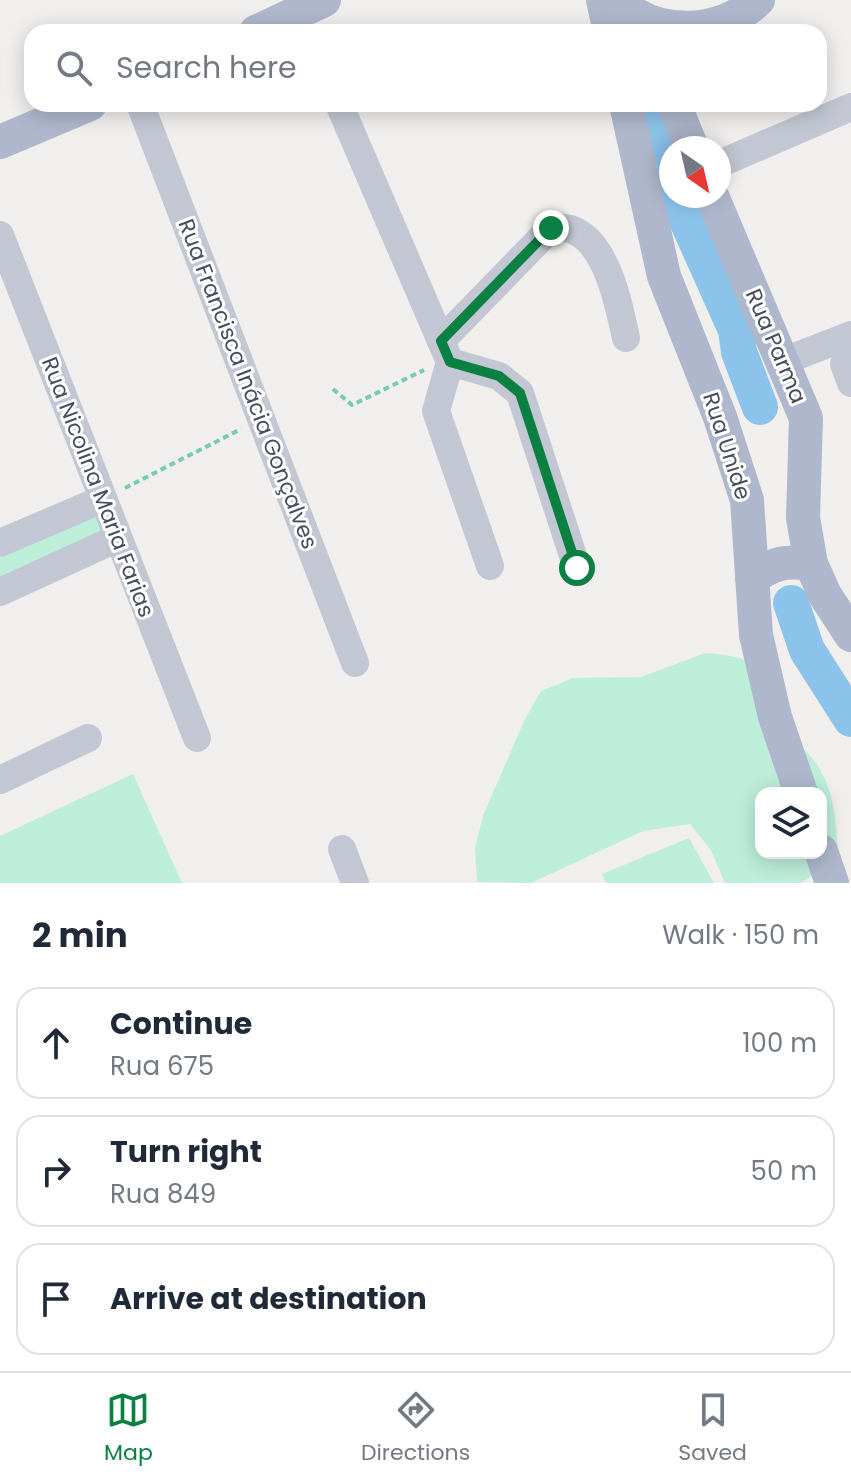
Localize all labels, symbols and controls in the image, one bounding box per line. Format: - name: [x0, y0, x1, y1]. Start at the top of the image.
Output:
- search box: [24, 24, 827, 112]
- icon: search: [52, 46, 96, 90]
- text: Search here: [116, 46, 297, 89]
- north arrow: [659, 136, 731, 208]
- route end: [533, 210, 569, 246]
- street label: Rua Francisca Inácia Gonçalves: [171, 215, 325, 553]
- street label: Rua Parma: [738, 284, 814, 408]
- street label: Rua Nicolina Maria Farias: [34, 352, 162, 622]
- street label: Rua Unide: [695, 388, 759, 504]
- route start: [559, 550, 595, 586]
- map controls: [755, 787, 827, 859]
- button: layers: [755, 787, 827, 859]
- text: 2 min: [32, 911, 128, 959]
- text: Walk · 150 m: [662, 917, 819, 953]
- text: Continue: [110, 1002, 252, 1045]
- icon: ahead: [34, 1021, 78, 1065]
- text: 100 m: [742, 1025, 817, 1061]
- text: Rua 675: [110, 1048, 214, 1084]
- text: Turn right: [110, 1130, 262, 1173]
- icon: right: [34, 1149, 78, 1193]
- text: 50 m: [751, 1153, 817, 1189]
- text: Rua 849: [110, 1176, 216, 1212]
- icon: arrive: [34, 1277, 78, 1321]
- text: Arrive at destination: [110, 1277, 427, 1320]
- tab: Map: [104, 1388, 153, 1469]
- tab: Directions: [361, 1388, 470, 1469]
- tab: Saved: [678, 1388, 747, 1469]

